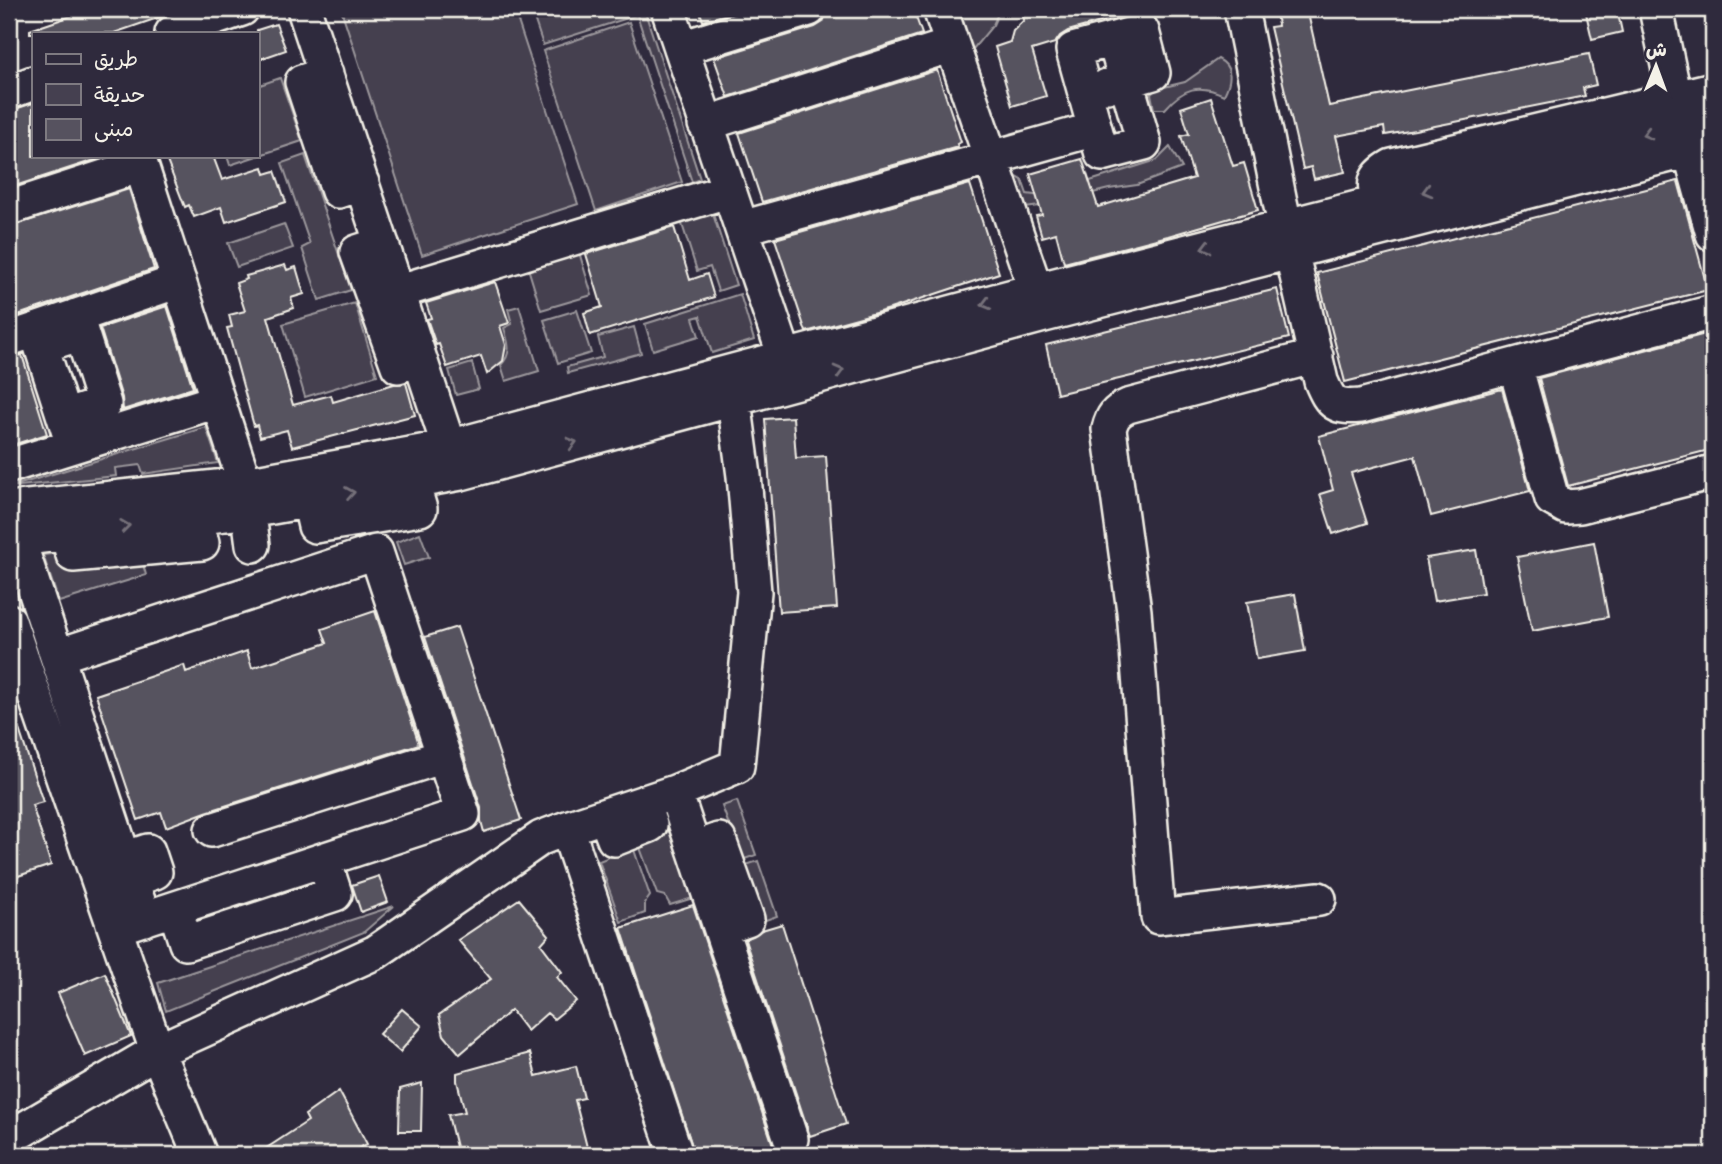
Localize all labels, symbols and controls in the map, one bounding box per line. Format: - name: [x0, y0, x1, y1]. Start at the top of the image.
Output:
- legend: [32, 32, 259, 158]
- north arrow: [1620, 32, 1690, 102]
- text: ش: [1646, 37, 1667, 62]
- text: طريق: [94, 45, 138, 73]
- text: حديقة: [94, 81, 145, 109]
- text: مبنى: [94, 115, 133, 143]
- one-way arrow: [1641, 126, 1653, 140]
- one-way arrow: [1421, 183, 1433, 197]
- one-way arrow: [1201, 239, 1213, 253]
- one-way arrow: [980, 295, 992, 310]
- one-way arrow: [833, 365, 845, 380]
- one-way arrow: [566, 437, 578, 452]
- one-way arrow: [344, 486, 356, 501]
- one-way arrow: [119, 518, 131, 533]

